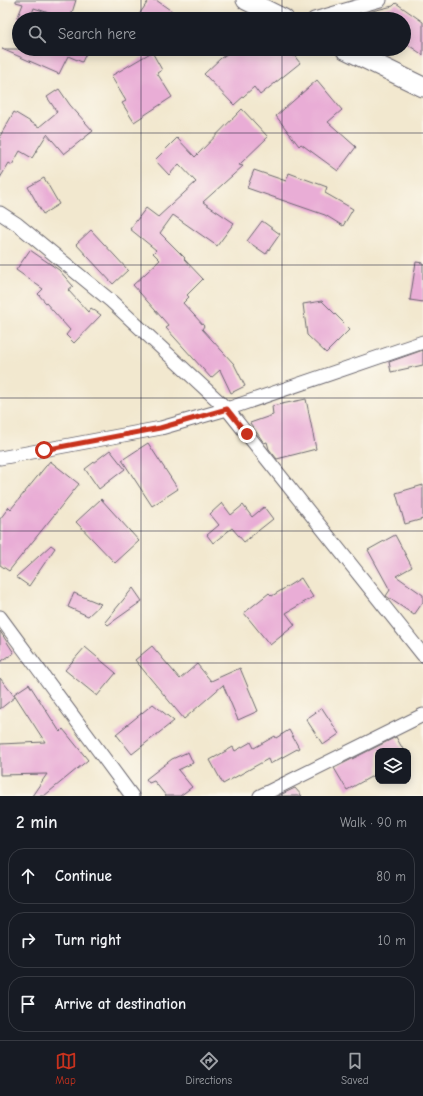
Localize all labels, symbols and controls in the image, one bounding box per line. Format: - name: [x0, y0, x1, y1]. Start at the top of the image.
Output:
- search box: [12, 12, 411, 56]
- icon: search: [26, 23, 48, 45]
- text: Search here: [58, 25, 136, 43]
- route end: [238, 425, 256, 443]
- route start: [35, 441, 53, 459]
- map controls: [375, 748, 411, 784]
- button: layers: [375, 748, 411, 784]
- text: 2 min: [16, 813, 57, 832]
- text: Walk · 90 m: [340, 815, 407, 830]
- icon: ahead: [17, 865, 39, 887]
- text: Continue: [55, 867, 112, 885]
- text: 80 m: [376, 869, 406, 884]
- icon: right: [17, 929, 39, 951]
- text: Turn right: [55, 931, 121, 949]
- text: 10 m: [378, 933, 406, 948]
- icon: arrive: [17, 993, 39, 1015]
- text: Arrive at destination: [55, 995, 186, 1013]
- tab: Map: [55, 1050, 77, 1087]
- tab: Directions: [186, 1050, 232, 1087]
- tab: Saved: [341, 1050, 368, 1087]

